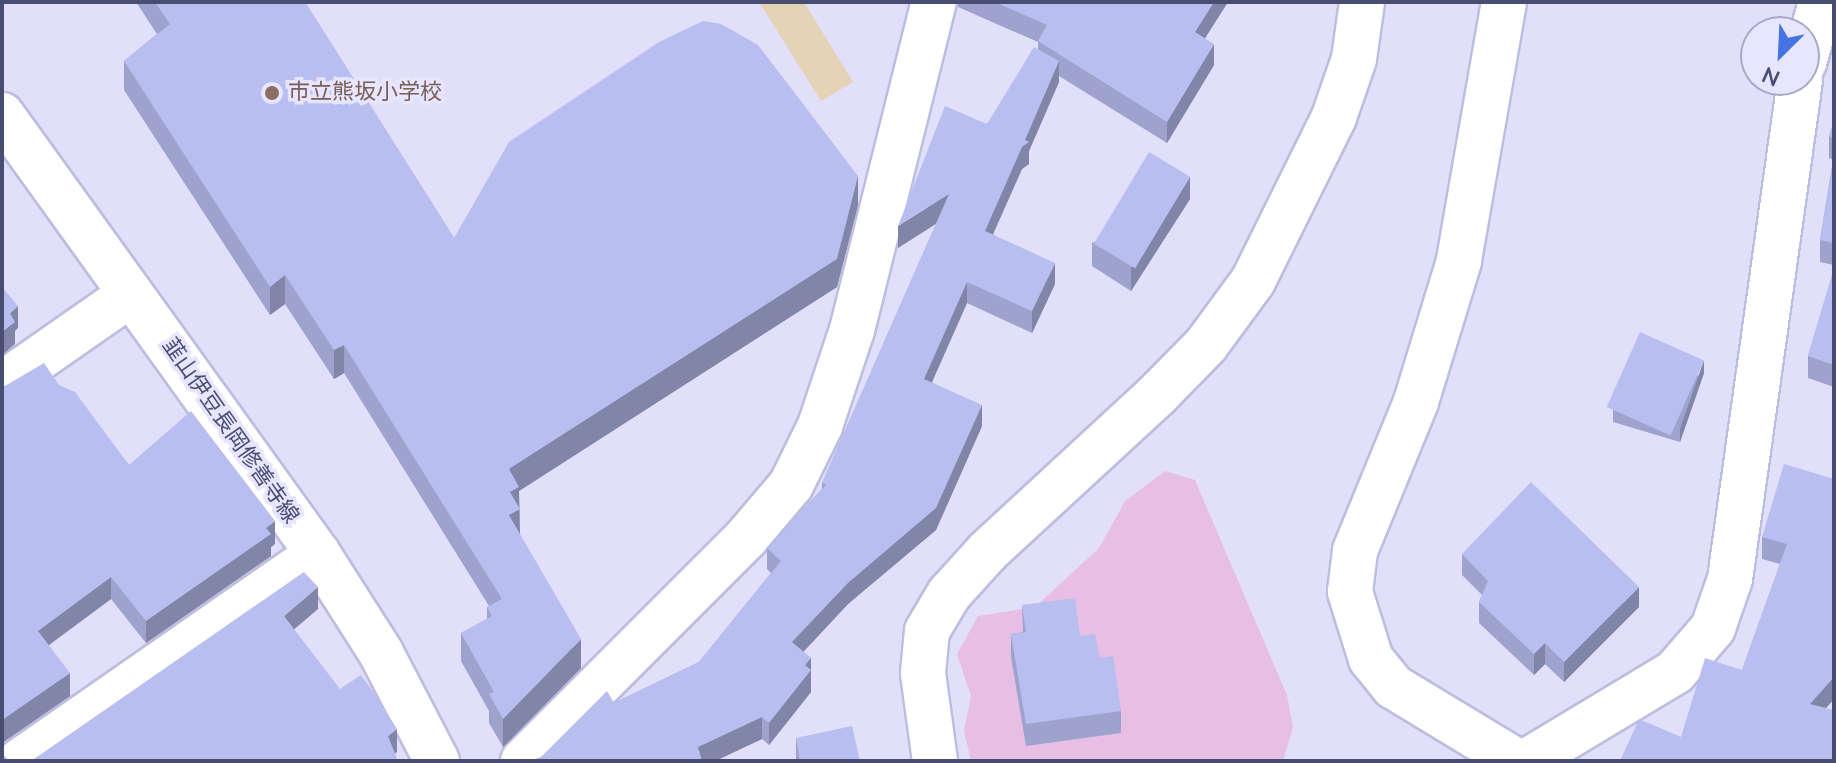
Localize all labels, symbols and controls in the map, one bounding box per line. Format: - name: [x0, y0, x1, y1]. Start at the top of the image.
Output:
- north arrow: [1740, 16, 1820, 96]
- text: N: [1757, 59, 1785, 93]
- place label: 市立熊坂小学校: [288, 80, 442, 106]
- marker: 市立熊坂小学校: [263, 84, 281, 102]
- street label: 韮山伊豆長岡修善寺線: [156, 333, 304, 529]

